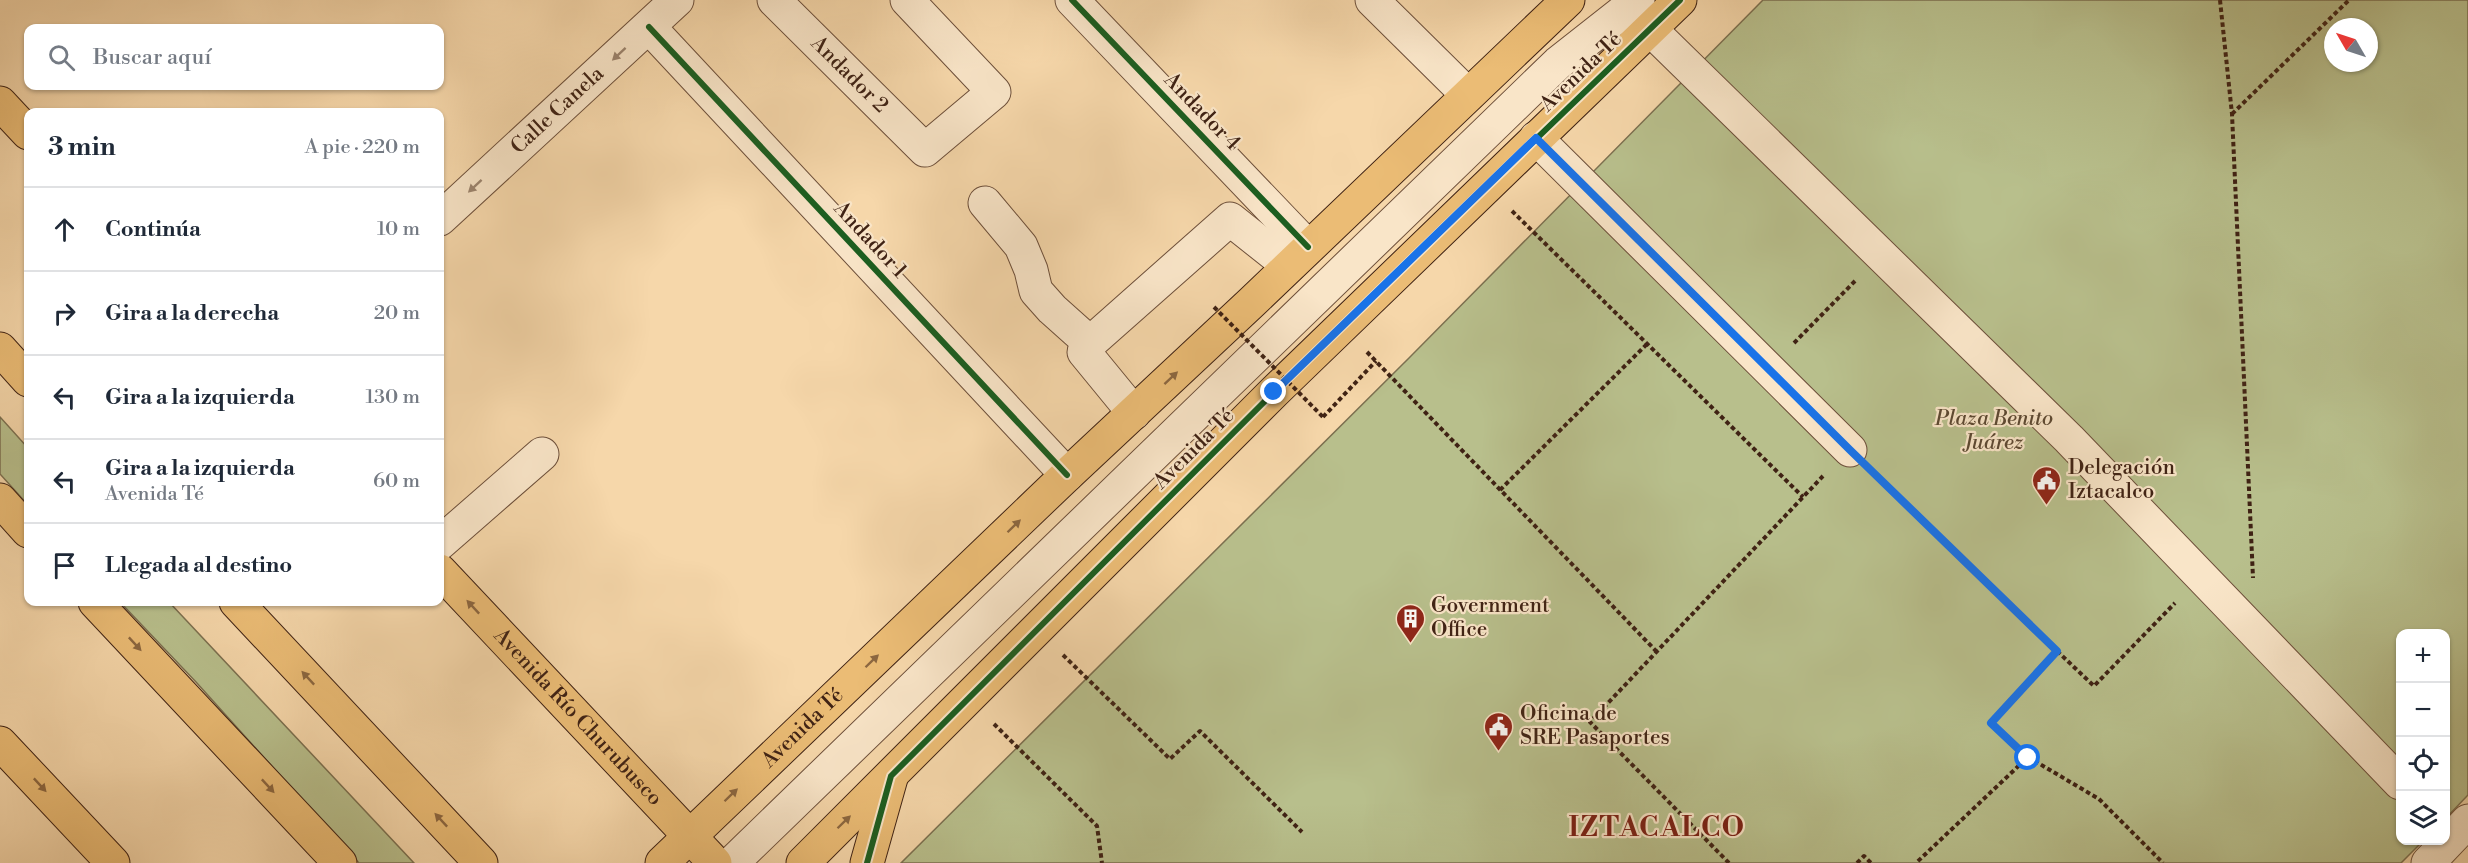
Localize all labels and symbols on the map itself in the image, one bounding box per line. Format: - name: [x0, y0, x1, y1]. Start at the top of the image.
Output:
- north arrow: [2324, 18, 2378, 72]
- street label: Avenida Té: [1534, 27, 1627, 118]
- street label: Andador 2: [804, 30, 893, 119]
- one-way arrow: [611, 47, 626, 61]
- street label: Calle Canela: [506, 61, 610, 160]
- street label: Andador 4: [1158, 67, 1246, 157]
- one-way arrow: [468, 179, 483, 192]
- street label: Andador 1: [827, 195, 912, 284]
- one-way arrow: [1163, 372, 1178, 385]
- route end: [1260, 378, 1286, 404]
- street label: Avenida Té: [1147, 403, 1240, 496]
- park label: Plaza Benito Juárez: [1934, 406, 2053, 456]
- place label: Delegación Iztacalco: [2068, 455, 2176, 505]
- public building icon: Delegación Iztacalco: [2031, 464, 2063, 506]
- one-way arrow: [1006, 519, 1021, 533]
- place label: Government Office: [1431, 593, 1550, 643]
- one-way arrow: [467, 600, 481, 614]
- building icon: Government Office: [1394, 602, 1426, 644]
- street label: Avenida Río Churubusco: [487, 622, 668, 812]
- one-way arrow: [128, 636, 141, 651]
- one-way arrow: [865, 654, 879, 668]
- one-way arrow: [301, 671, 315, 686]
- street label: Avenida Té: [756, 683, 849, 774]
- place label: Oficina de SRE Pasaportes: [1520, 701, 1670, 751]
- public building icon: Oficina de SRE Pasaportes: [1483, 710, 1515, 752]
- route start: [2014, 744, 2040, 770]
- one-way arrow: [33, 778, 47, 793]
- one-way arrow: [261, 779, 275, 793]
- one-way arrow: [724, 789, 738, 803]
- district label: IZTACALCO: [1569, 811, 1745, 845]
- one-way arrow: [434, 813, 448, 828]
- one-way arrow: [837, 815, 852, 829]

